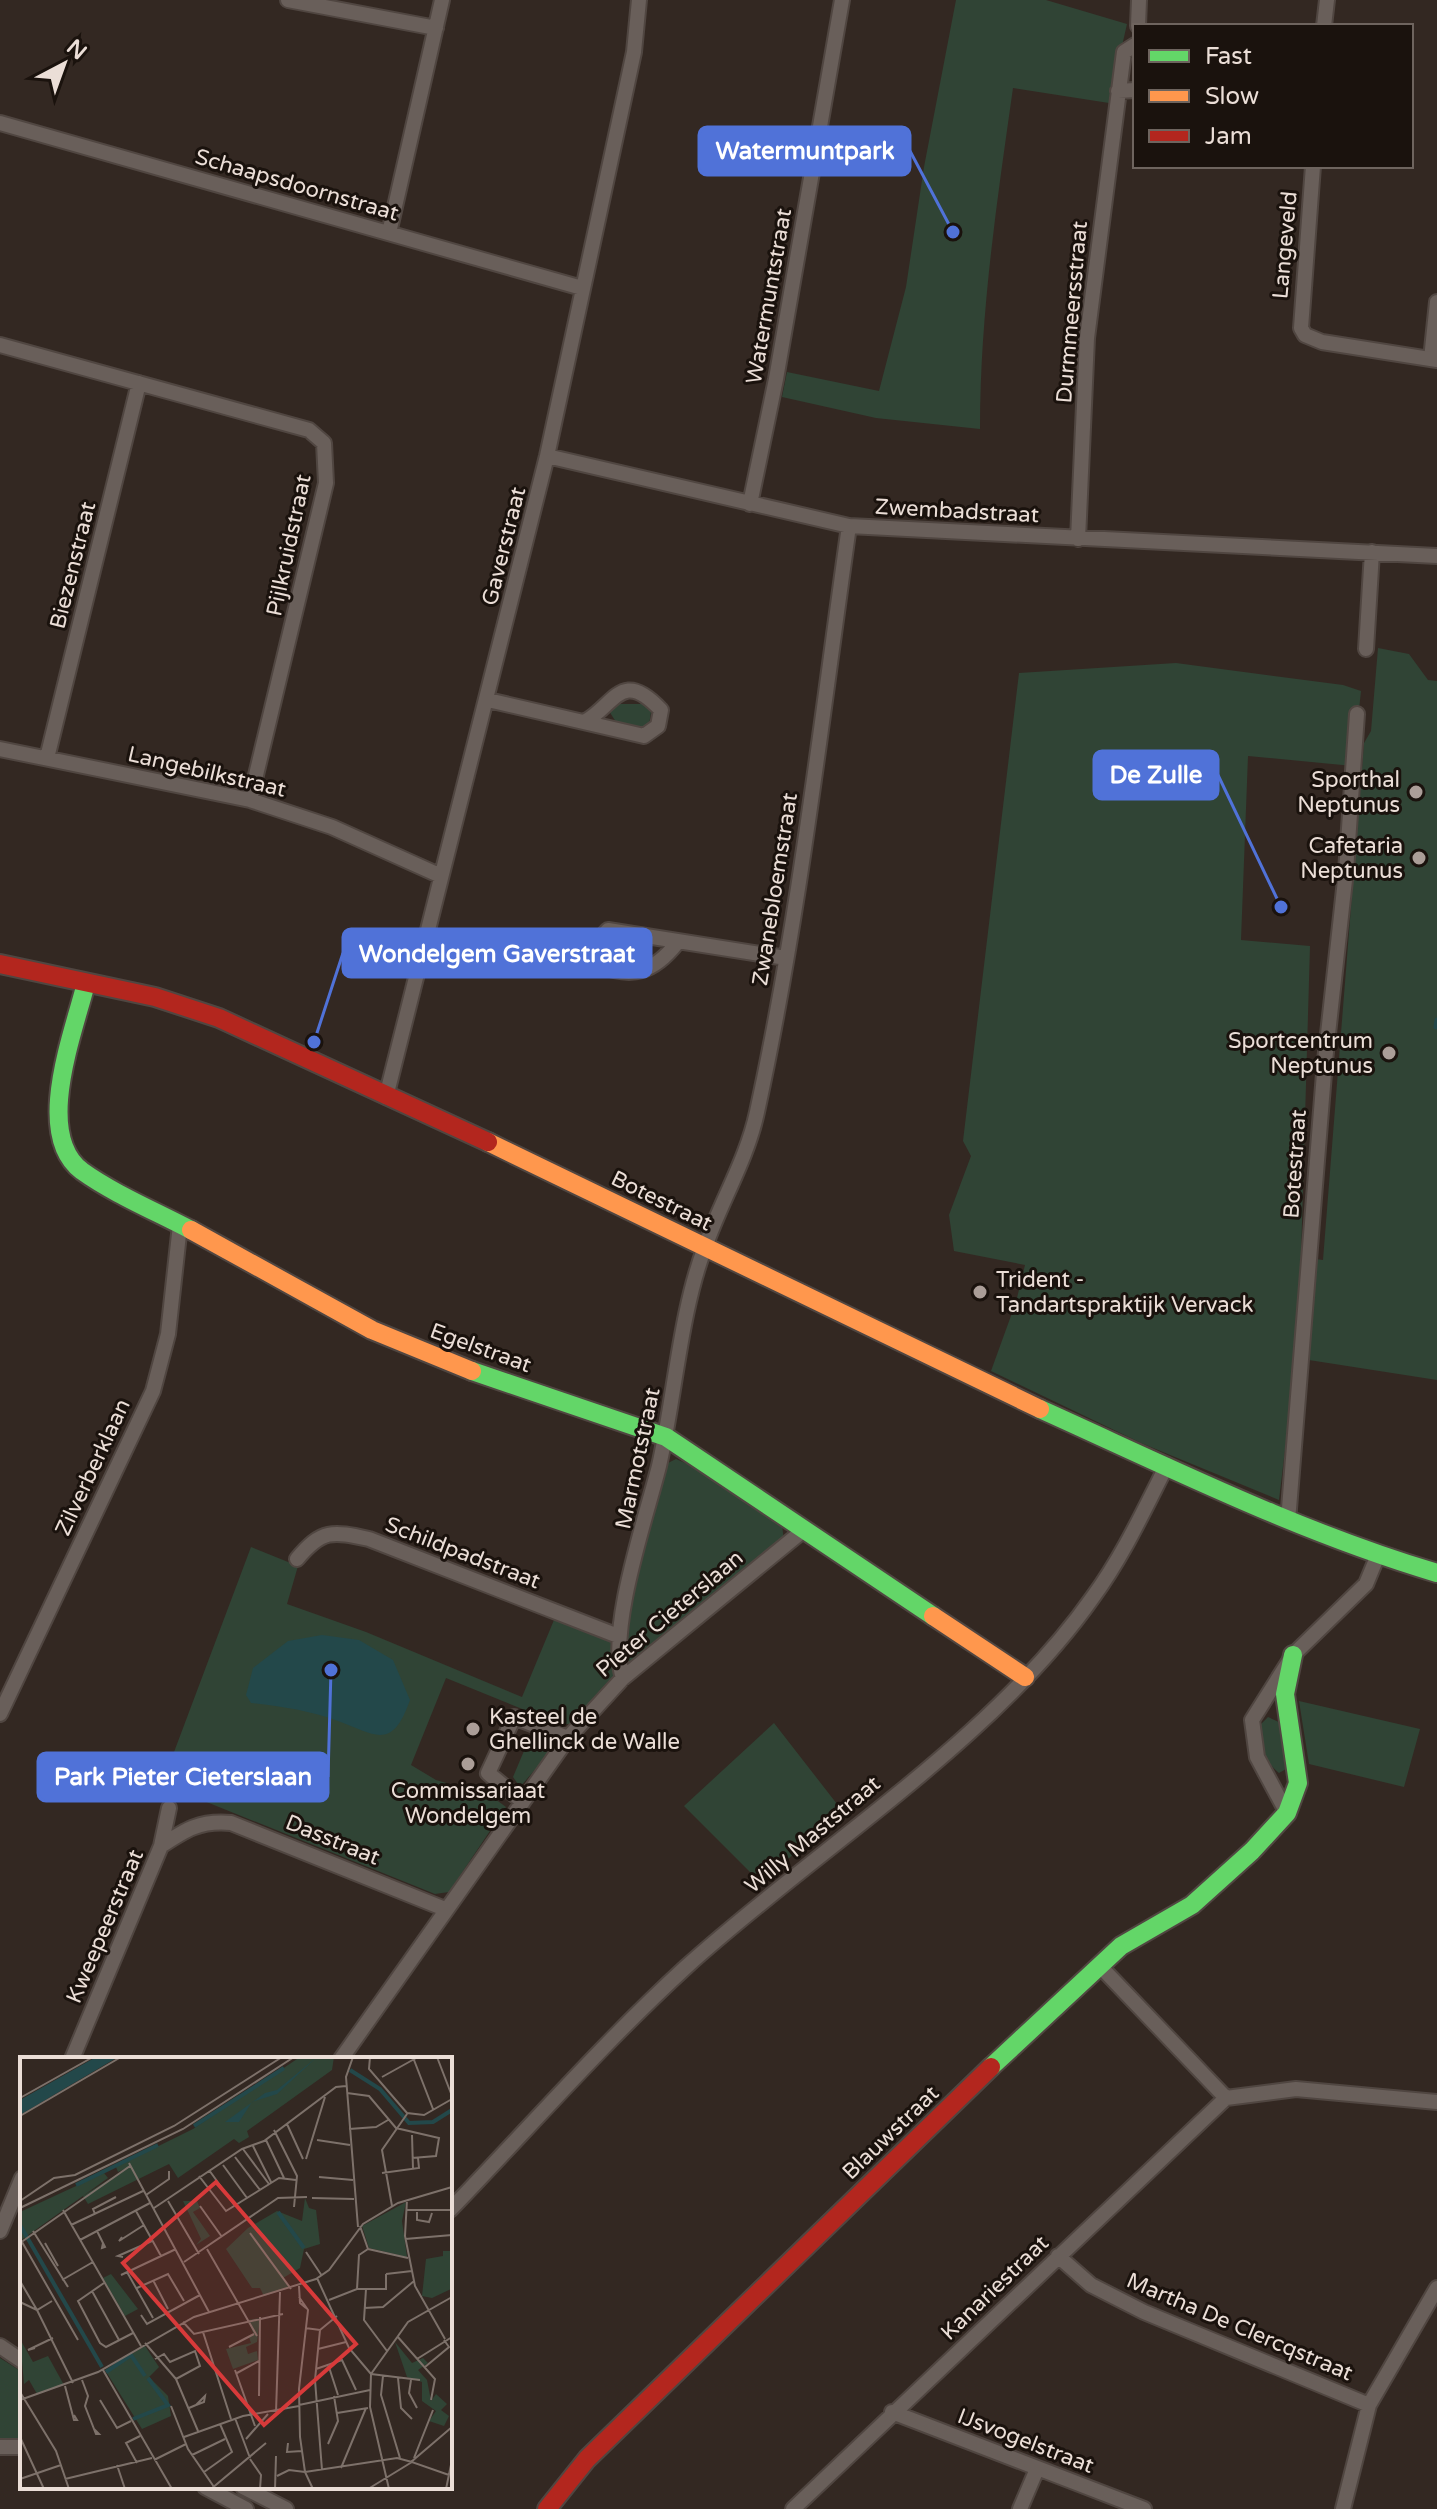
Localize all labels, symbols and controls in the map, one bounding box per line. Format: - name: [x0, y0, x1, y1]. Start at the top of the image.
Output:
- north arrow: [24, 24, 104, 104]
- legend: [1133, 24, 1413, 168]
- text: N: [61, 34, 92, 65]
- text: Fast: [1205, 42, 1252, 71]
- text: Slow: [1205, 82, 1259, 111]
- text: Jam: [1205, 122, 1252, 151]
- callout: Watermuntpark: [699, 127, 910, 175]
- text: Watermuntpark: [715, 137, 895, 166]
- street label: Schaapsdoornstraat: [192, 143, 401, 226]
- street label: Langeveld: [1267, 190, 1303, 300]
- street label: Watermuntstraat: [741, 206, 797, 386]
- street label: Durmmeersstraat: [1051, 220, 1093, 404]
- street label: Pijlkruidstraat: [261, 472, 317, 619]
- street label: Gaverstraat: [477, 484, 531, 608]
- street label: Zwembadstraat: [874, 494, 1040, 528]
- street label: Biezenstraat: [45, 499, 101, 631]
- street label: Langebilkstraat: [125, 741, 288, 803]
- callout: De Zulle: [1094, 751, 1218, 799]
- text: De Zulle: [1110, 761, 1203, 790]
- place label: Sporthal Neptunus: [1297, 767, 1400, 818]
- marker: Sporthal Neptunus: [1407, 783, 1425, 801]
- street label: Zwanebloemstraat: [747, 791, 803, 988]
- place label: Cafetaria Neptunus: [1300, 833, 1403, 884]
- marker: Cafetaria Neptunus: [1410, 849, 1428, 867]
- callout: Wondelgem Gaverstraat: [343, 929, 651, 977]
- text: Wondelgem Gaverstraat: [359, 940, 636, 969]
- place label: Sportcentrum Neptunus: [1228, 1028, 1373, 1079]
- marker: Sportcentrum Neptunus: [1380, 1044, 1398, 1062]
- street label: Botestraat: [1278, 1109, 1312, 1219]
- street label: Botestraat: [607, 1165, 716, 1237]
- place label: Trident - Tandartspraktijk Vervack: [996, 1267, 1253, 1318]
- marker: Trident - Tandartspraktijk Vervack: [971, 1283, 989, 1301]
- street label: Egelstraat: [427, 1318, 535, 1378]
- street label: Marmotstraat: [610, 1385, 666, 1531]
- street label: Zilverberklaan: [50, 1395, 136, 1540]
- street label: Schildpadstraat: [382, 1511, 544, 1594]
- street label: Pieter Cieterslaan: [591, 1545, 748, 1683]
- place label: Kasteel de Ghellinck de Walle: [489, 1704, 680, 1755]
- marker: Kasteel de Ghellinck de Walle: [464, 1720, 482, 1738]
- callout: Park Pieter Cieterslaan: [38, 1753, 328, 1801]
- marker: Commissariaat Wondelgem: [459, 1755, 477, 1773]
- text: Park Pieter Cieterslaan: [54, 1763, 312, 1792]
- street label: Willy Maststraat: [740, 1771, 886, 1899]
- place label: Commissariaat Wondelgem: [391, 1778, 545, 1829]
- street label: Dasstraat: [282, 1809, 384, 1871]
- street label: Kweepeerstraat: [61, 1846, 149, 2007]
- inset map: [20, 2057, 452, 2489]
- street label: Blauwstraat: [837, 2080, 944, 2185]
- street label: Kanariestraat: [936, 2230, 1054, 2345]
- street label: Martha De Clercqstraat: [1123, 2267, 1357, 2386]
- street label: IJsvogelstraat: [954, 2403, 1097, 2479]

